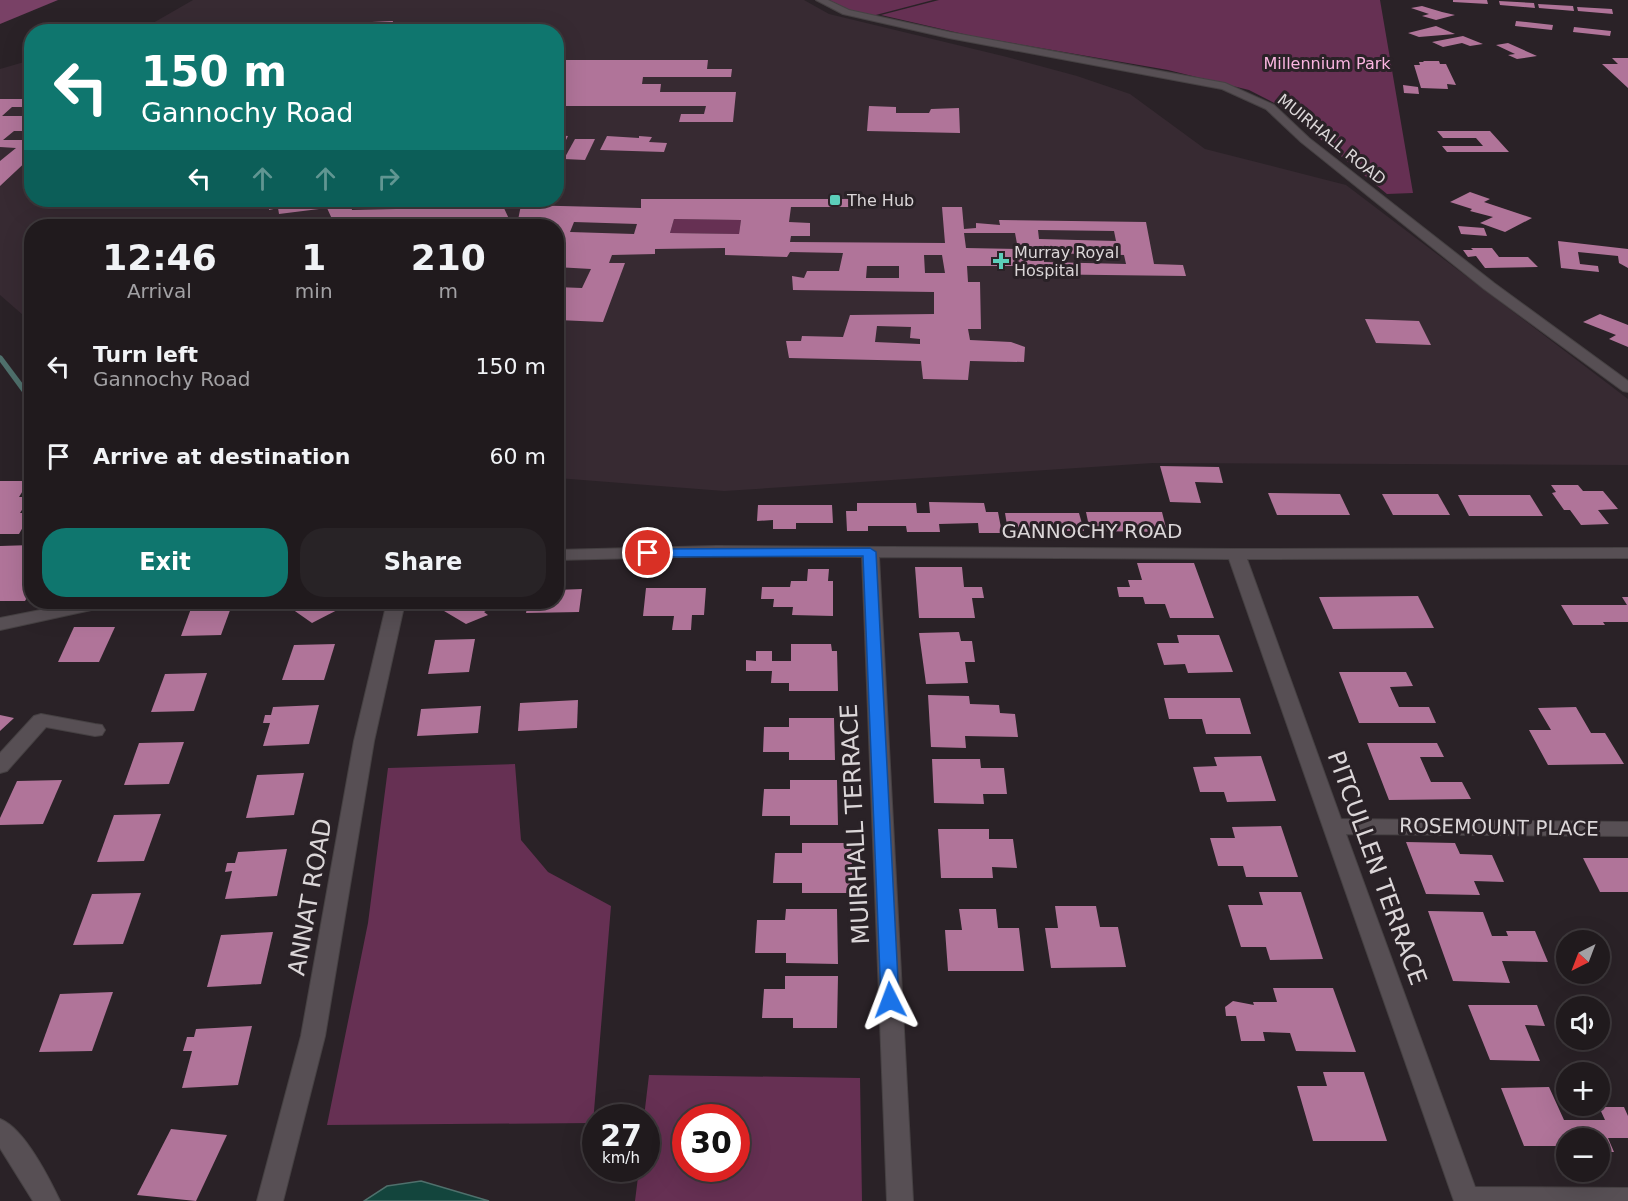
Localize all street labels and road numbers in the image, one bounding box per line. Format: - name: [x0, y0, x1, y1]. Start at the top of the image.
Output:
- street label: MUIRHALL ROAD: [1274, 90, 1390, 189]
- street label: GANNOCHY ROAD: [1002, 519, 1182, 543]
- street label: MUIRHALL TERRACE: [835, 703, 875, 945]
- street label: PITCULLEN TERRACE: [1322, 747, 1432, 989]
- street label: ROSEMOUNT PLACE: [1399, 813, 1599, 841]
- street label: ANNAT ROAD: [282, 816, 338, 978]

